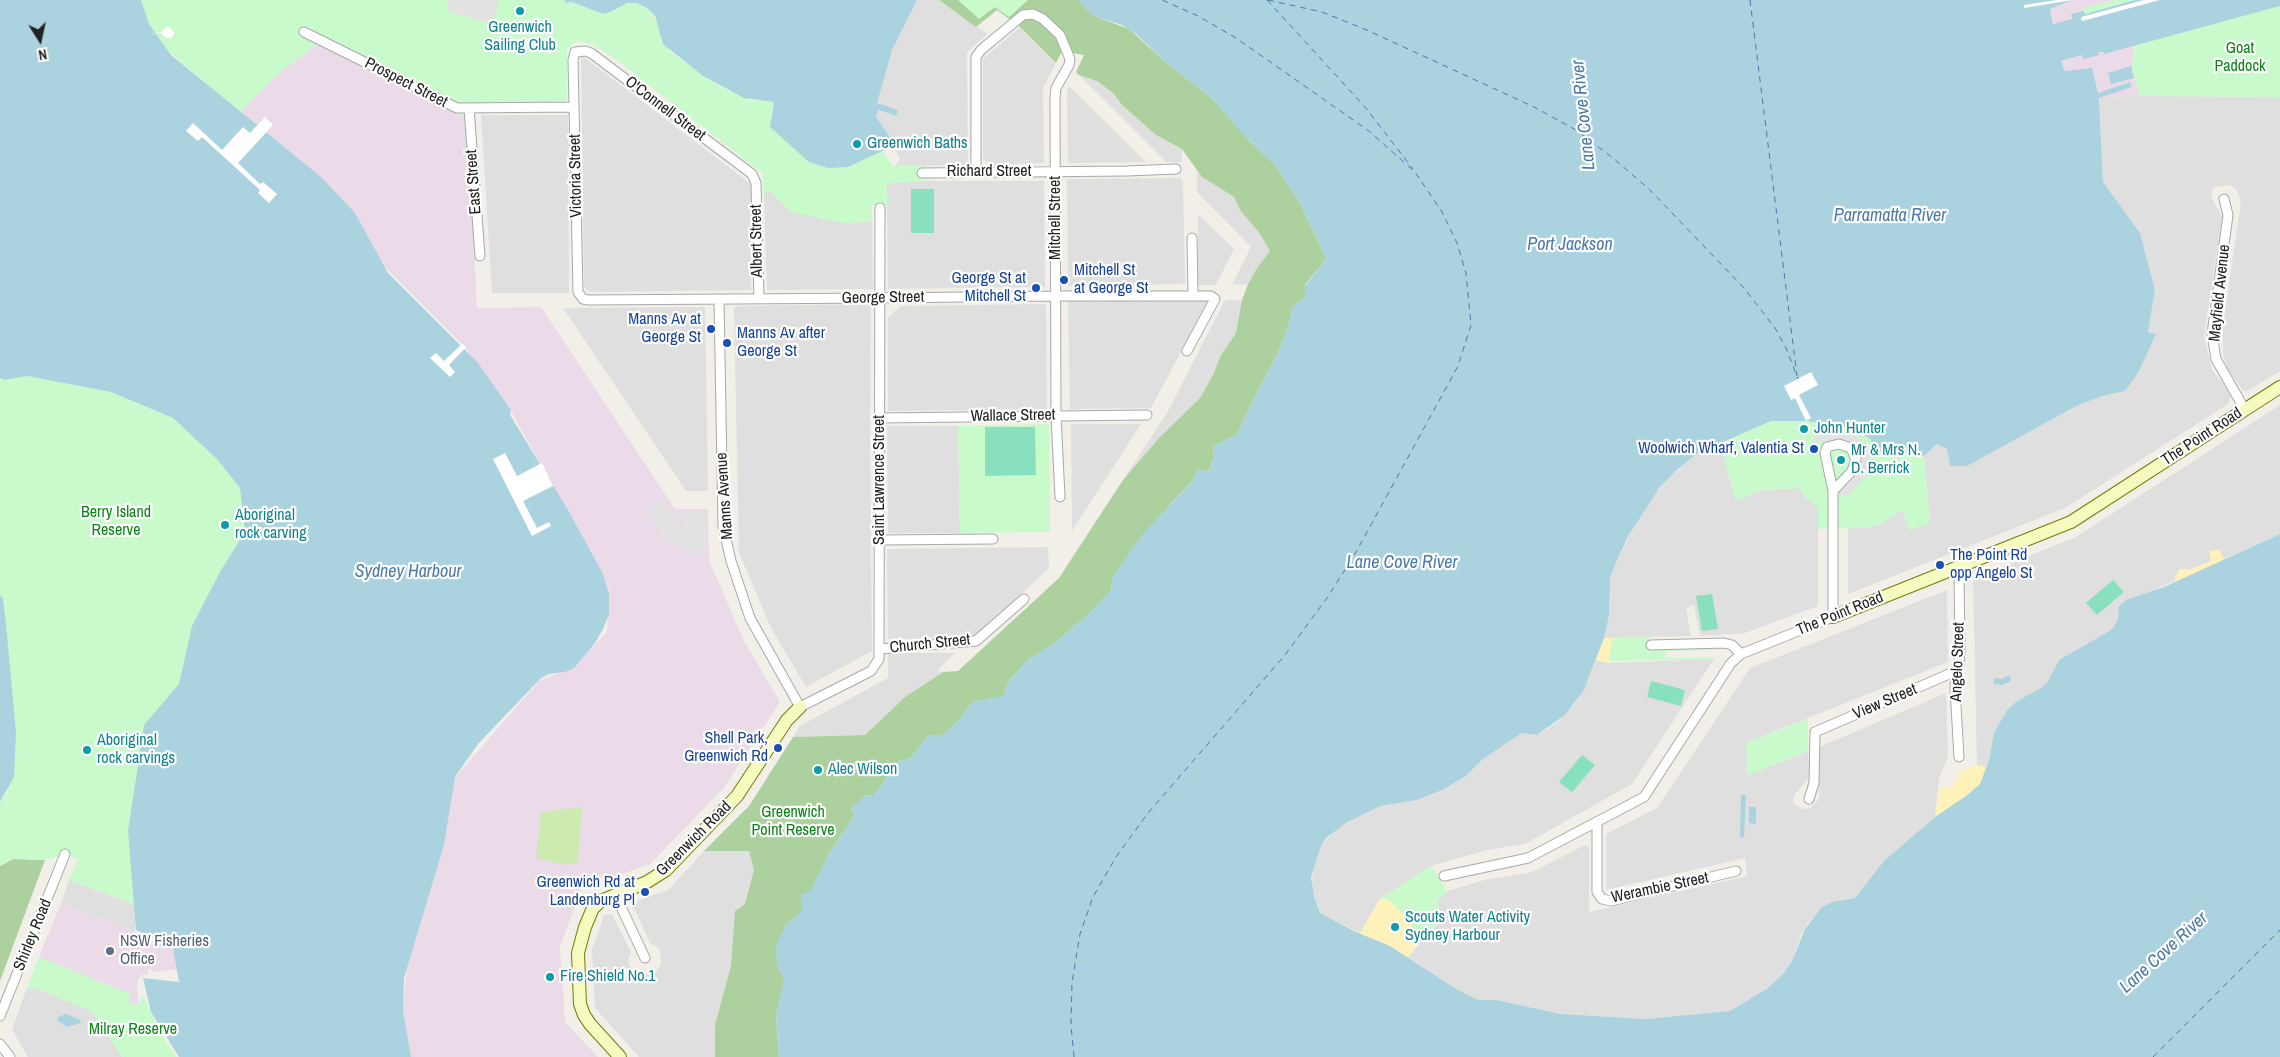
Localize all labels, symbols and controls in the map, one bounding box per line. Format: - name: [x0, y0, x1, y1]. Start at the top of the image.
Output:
- marker: Greenwich Sailing Club: [514, 5, 526, 17]
- north arrow: [15, 15, 65, 65]
- place label: Greenwich Sailing Club: [484, 18, 556, 56]
- park label: Goat Paddock: [2214, 39, 2266, 77]
- text: N: [37, 45, 48, 64]
- street label: Prospect Street: [361, 54, 451, 112]
- water label: Lane Cove River: [1567, 59, 1601, 171]
- street label: O'Connell Street: [621, 72, 709, 146]
- street label: Victoria Street: [566, 134, 586, 218]
- place label: Greenwich Baths: [867, 134, 968, 154]
- marker: Greenwich Baths: [851, 138, 863, 150]
- street label: East Street: [462, 149, 486, 215]
- street label: Richard Street: [947, 162, 1031, 182]
- street label: Mitchell Street: [1046, 176, 1066, 260]
- street label: Albert Street: [747, 204, 767, 278]
- water label: Parramatta River: [1834, 205, 1946, 227]
- water label: Port Jackson: [1527, 234, 1613, 256]
- street label: Mayfield Avenue: [2205, 244, 2235, 342]
- place label: Mitchell St at George St: [1074, 261, 1148, 299]
- place label: George St at Mitchell St: [952, 269, 1026, 307]
- marker: Mitchell St at George St: [1058, 274, 1070, 286]
- marker: George St at Mitchell St: [1030, 282, 1042, 294]
- street label: George Street: [842, 288, 924, 308]
- place label: Manns Av at George St: [628, 310, 701, 348]
- marker: Manns Av at George St: [705, 323, 717, 335]
- place label: Manns Av after George St: [737, 324, 825, 362]
- marker: Manns Av after George St: [721, 337, 733, 349]
- street label: The Point Road: [2158, 404, 2246, 470]
- street label: Wallace Street: [970, 406, 1056, 426]
- street label: Saint Lawrence Street: [870, 415, 890, 545]
- place label: John Hunter: [1814, 419, 1885, 439]
- marker: John Hunter: [1798, 423, 1810, 435]
- place label: Woolwich Wharf, Valentia St: [1638, 439, 1804, 459]
- place label: Mr & Mrs N. D. Berrick: [1851, 441, 1921, 479]
- marker: Woolwich Wharf, Valentia St: [1808, 443, 1820, 455]
- street label: Manns Avenue: [712, 452, 738, 540]
- marker: Mr & Mrs N. D. Berrick: [1835, 454, 1847, 466]
- park label: Berry Island Reserve: [81, 503, 151, 541]
- place label: Aboriginal rock carving: [235, 506, 306, 544]
- marker: Aboriginal rock carving: [219, 519, 231, 531]
- place label: The Point Rd opp Angelo St: [1950, 546, 2032, 584]
- water label: Lane Cove River: [1347, 552, 1457, 574]
- marker: The Point Rd opp Angelo St: [1934, 559, 1946, 571]
- water label: Sydney Harbour: [355, 561, 461, 583]
- street label: The Point Road: [1794, 588, 1886, 640]
- street label: Angelo Street: [1947, 622, 1969, 702]
- street label: Church Street: [889, 630, 971, 658]
- street label: View Street: [1850, 680, 1920, 724]
- place label: Shell Park, Greenwich Rd: [684, 729, 768, 767]
- place label: Aboriginal rock carvings: [97, 731, 175, 769]
- marker: Shell Park, Greenwich Rd: [772, 742, 784, 754]
- marker: Aboriginal rock carvings: [81, 744, 93, 756]
- place label: Alec Wilson: [828, 760, 897, 780]
- marker: Alec Wilson: [812, 764, 824, 776]
- street label: Greenwich Road: [652, 797, 736, 881]
- park label: Greenwich Point Reserve: [751, 803, 835, 841]
- street label: Werambie Street: [1610, 868, 1710, 908]
- place label: Greenwich Rd at Landenburg Pl: [537, 873, 635, 911]
- marker: Greenwich Rd at Landenburg Pl: [639, 886, 651, 898]
- street label: Shirley Road: [10, 896, 56, 974]
- place label: Scouts Water Activity Sydney Harbour: [1405, 908, 1530, 946]
- water label: Lane Cove River: [2116, 908, 2212, 998]
- marker: Scouts Water Activity Sydney Harbour: [1389, 921, 1401, 933]
- place label: NSW Fisheries Office: [120, 932, 209, 970]
- marker: NSW Fisheries Office: [104, 945, 116, 957]
- place label: Fire Shield No.1: [560, 967, 656, 987]
- marker: Fire Shield No.1: [544, 971, 556, 983]
- park label: Milray Reserve: [89, 1020, 177, 1040]

